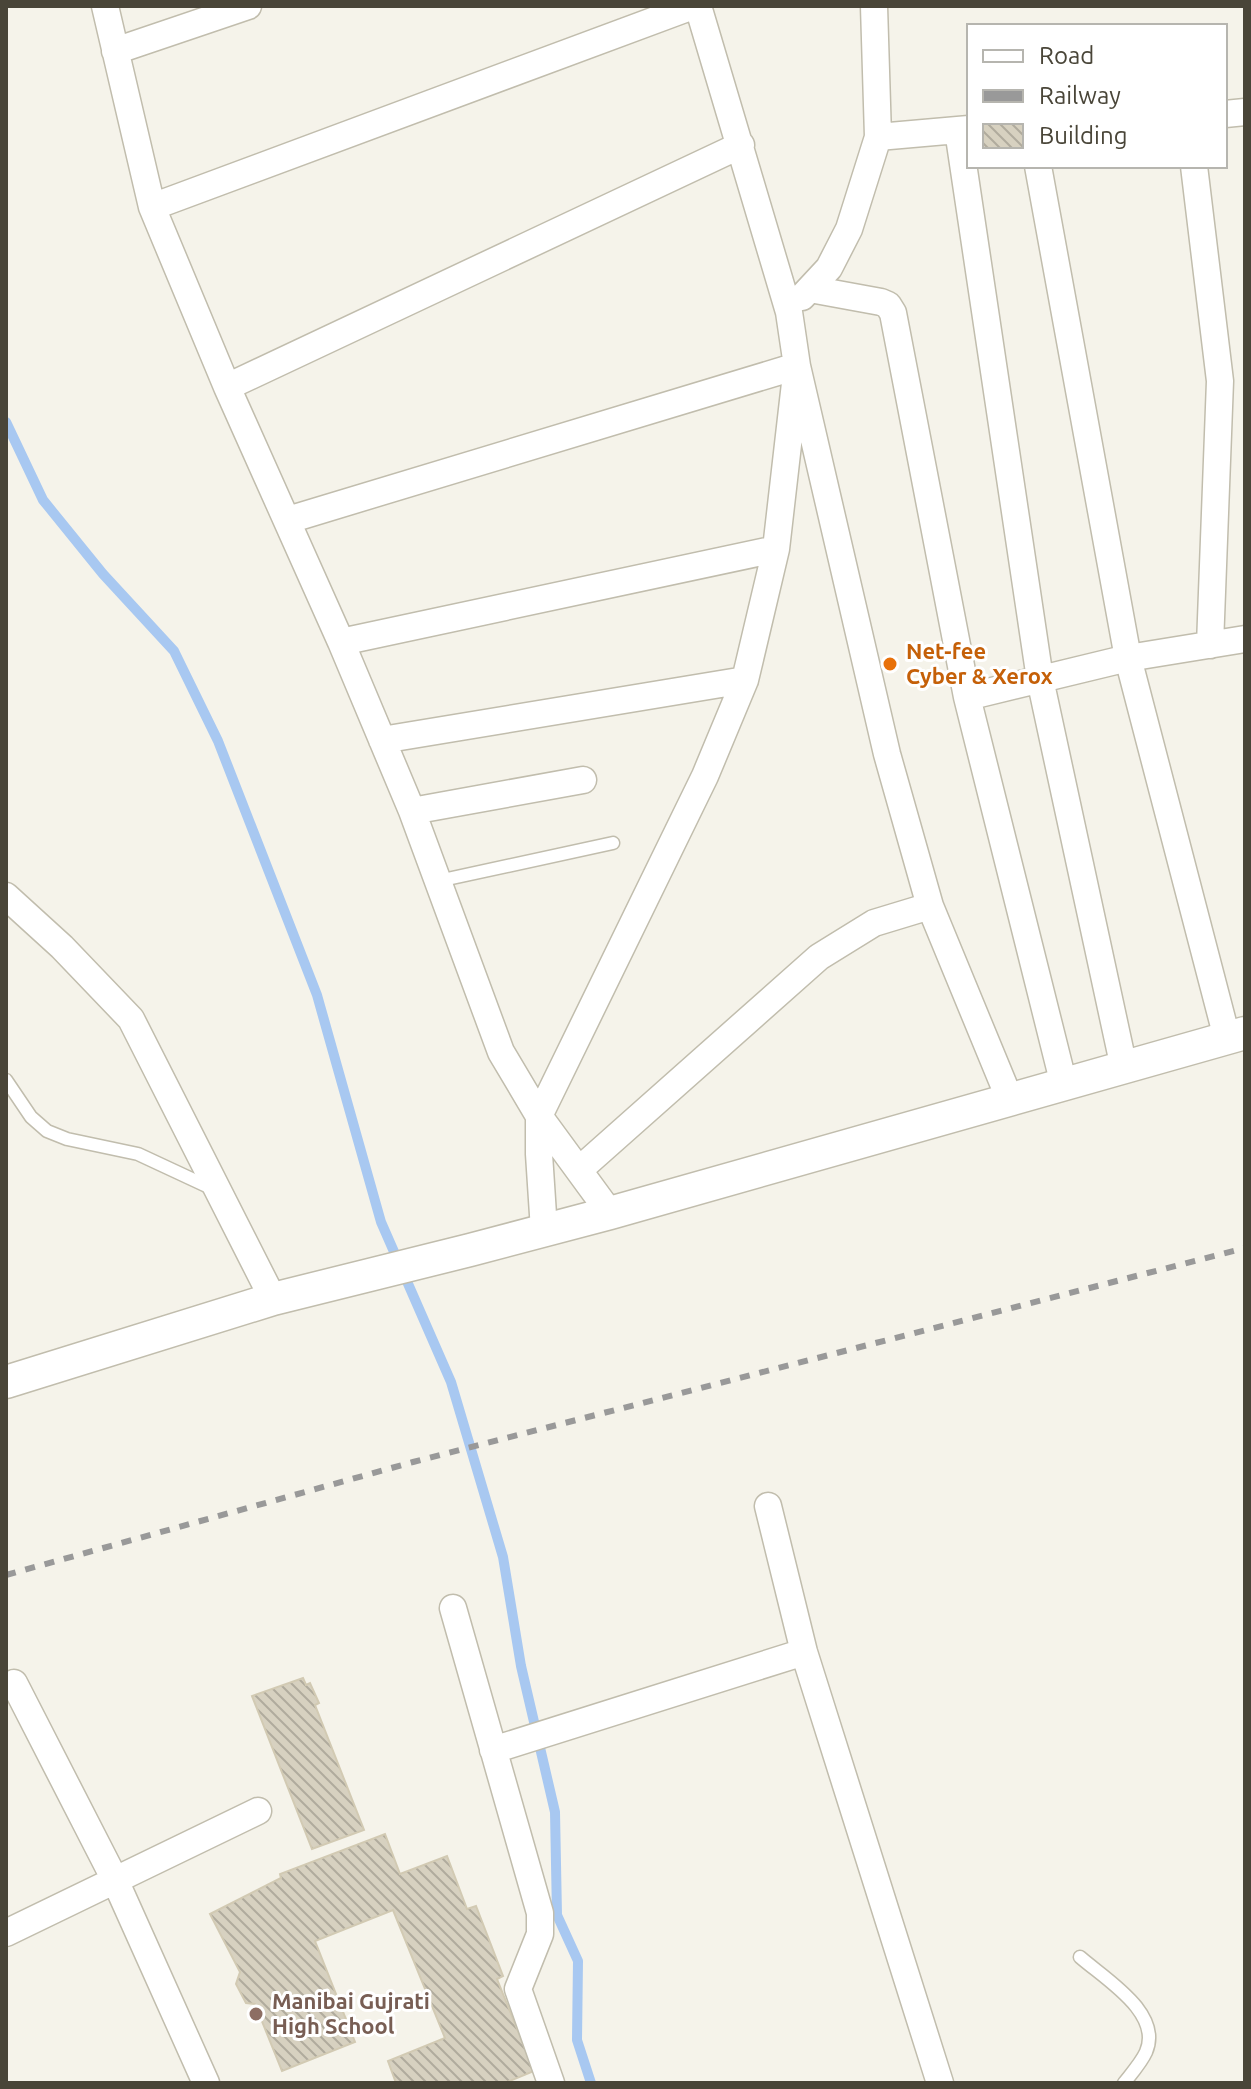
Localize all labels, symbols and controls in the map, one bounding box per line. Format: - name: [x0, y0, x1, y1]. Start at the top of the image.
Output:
- legend: [967, 24, 1227, 168]
- text: Road: [1039, 42, 1094, 69]
- text: Railway: [1039, 82, 1121, 109]
- text: Building: [1039, 122, 1127, 149]
- place label: Net-fee Cyber & Xerox: [906, 638, 1053, 688]
- marker: Net-fee Cyber & Xerox: [881, 655, 899, 673]
- place label: Manibai Gujrati High School: [272, 1988, 430, 2038]
- marker: Manibai Gujrati High School: [247, 2005, 265, 2023]

